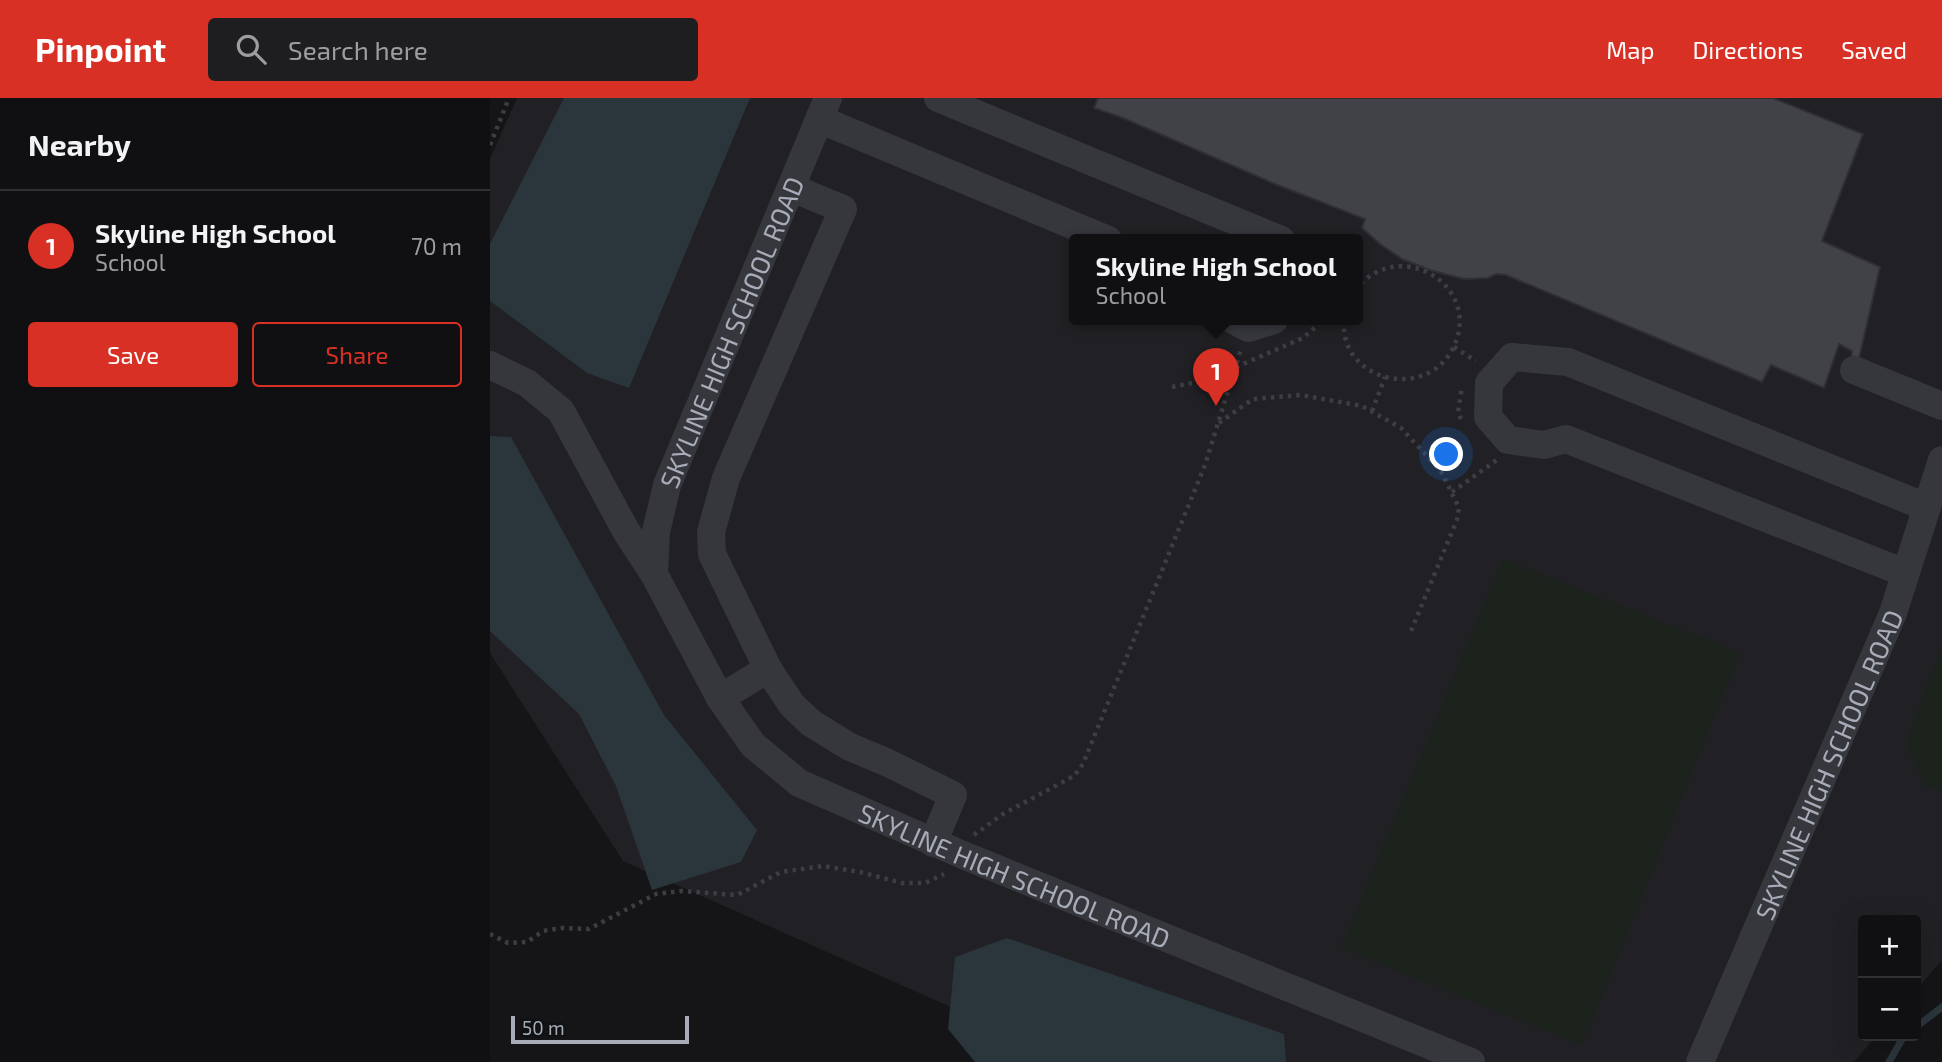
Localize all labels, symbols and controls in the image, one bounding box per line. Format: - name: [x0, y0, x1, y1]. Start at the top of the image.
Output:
- search box: [208, 18, 698, 81]
- text: Pinpoint: [35, 29, 166, 69]
- icon: search: [232, 30, 270, 68]
- text: Search here: [288, 34, 428, 65]
- text: Map: [1606, 35, 1654, 64]
- text: Directions: [1692, 35, 1803, 64]
- text: Saved: [1841, 35, 1907, 64]
- text: Nearby: [28, 126, 131, 162]
- street label: SKYLINE HIGH SCHOOL ROAD: [652, 172, 809, 492]
- text: Skyline High School: [95, 217, 336, 248]
- text: 1: [46, 232, 56, 260]
- text: 70 m: [411, 232, 462, 260]
- popup: [1069, 234, 1363, 325]
- text: School: [95, 248, 165, 276]
- text: Skyline High School: [1096, 250, 1336, 281]
- text: School: [1096, 281, 1166, 309]
- button: Save: [28, 322, 238, 387]
- button: Share: [252, 322, 462, 387]
- pin: 1: [1193, 348, 1239, 406]
- your location: [1429, 437, 1463, 471]
- street label: SKYLINE HIGH SCHOOL ROAD: [1748, 605, 1908, 924]
- street label: SKYLINE HIGH SCHOOL ROAD: [854, 796, 1175, 953]
- map controls: [1858, 915, 1921, 1041]
- button: +: [1858, 915, 1921, 978]
- button: −: [1858, 978, 1921, 1041]
- scale bar: [511, 1013, 690, 1045]
- text: 50 m: [522, 1016, 565, 1039]

